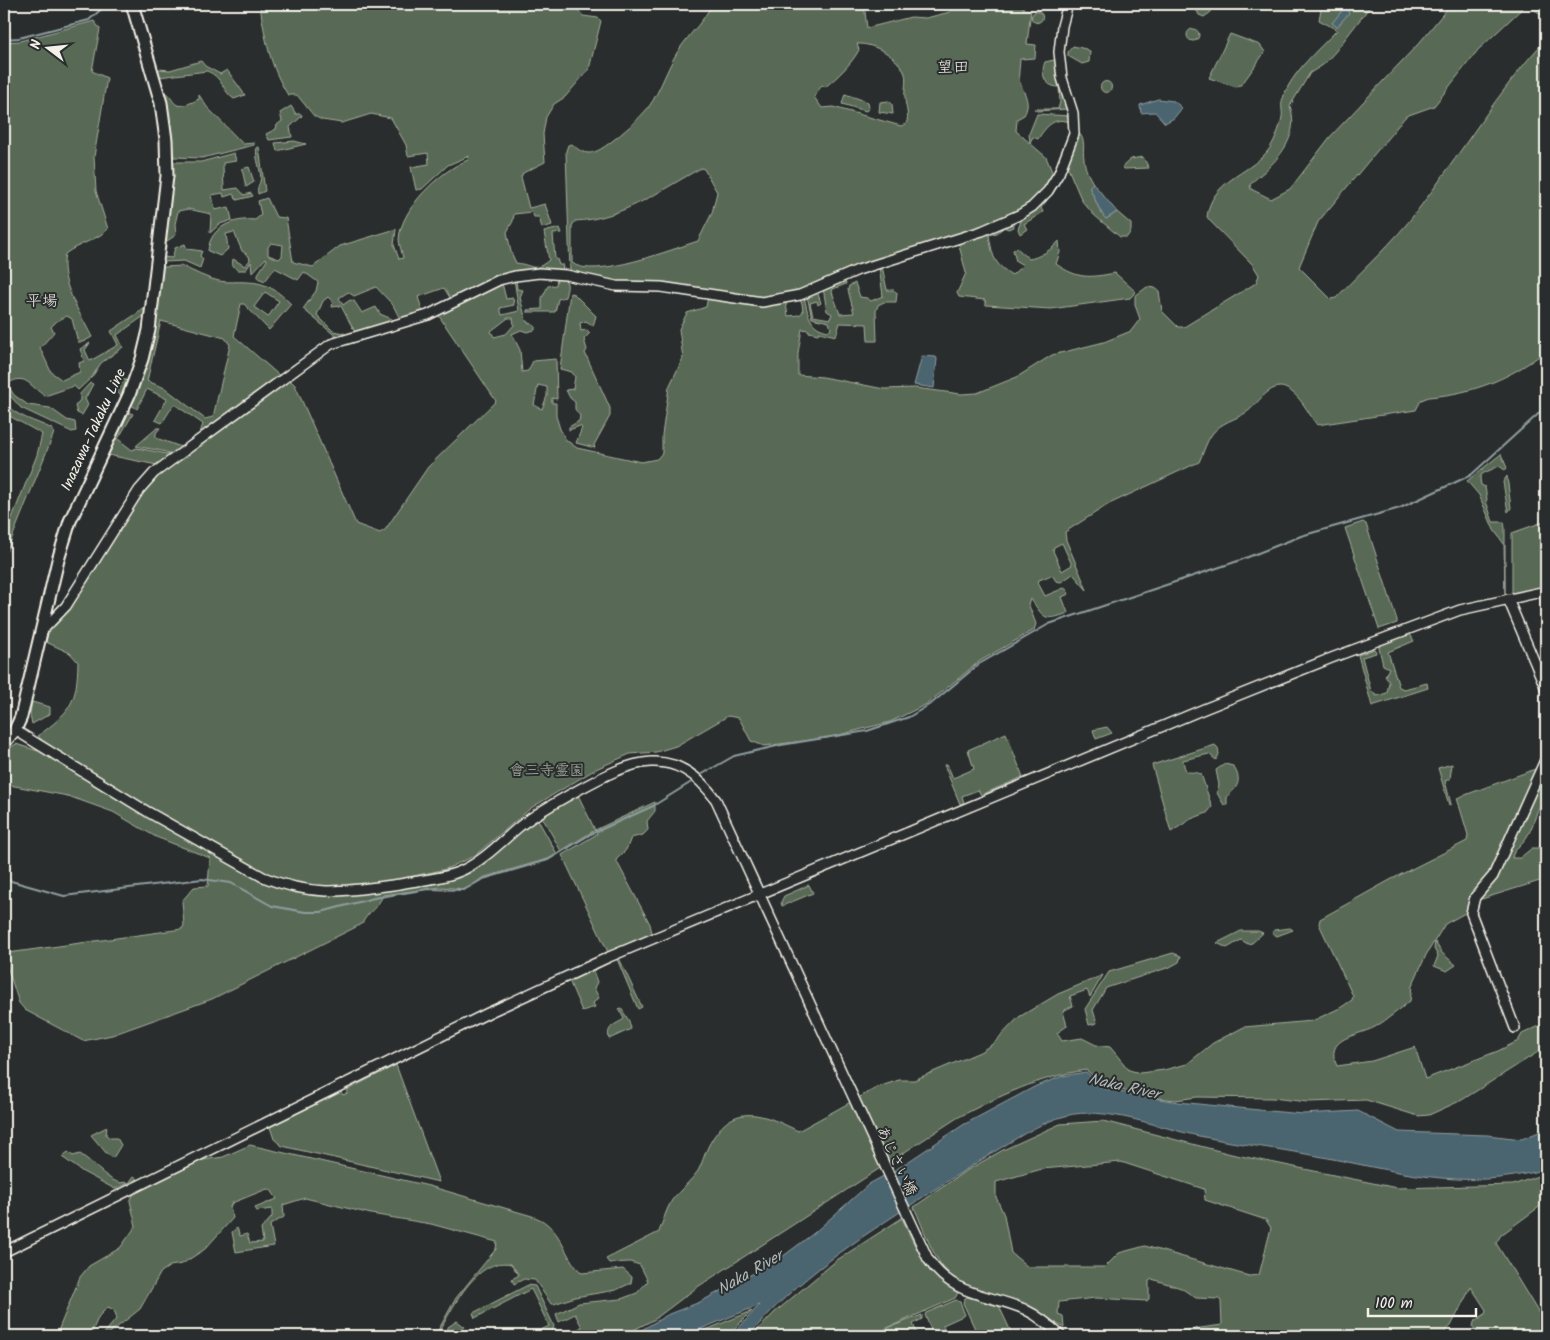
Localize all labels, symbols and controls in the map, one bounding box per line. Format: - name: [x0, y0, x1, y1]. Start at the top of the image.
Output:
- north arrow: [22, 22, 72, 72]
- text: N: [25, 37, 48, 52]
- district label: 望田: [937, 55, 969, 80]
- district label: 平場: [26, 289, 58, 314]
- street label: Inazawa-Takaku Line: [55, 364, 133, 495]
- park label: 會三寺霊園: [509, 759, 585, 783]
- water label: Naka River: [1086, 1067, 1166, 1108]
- street label: あじさい橋: [869, 1122, 923, 1200]
- water label: Naka River: [712, 1242, 791, 1302]
- scale bar: [1368, 1285, 1475, 1317]
- text: 100 m: [1375, 1292, 1413, 1316]

